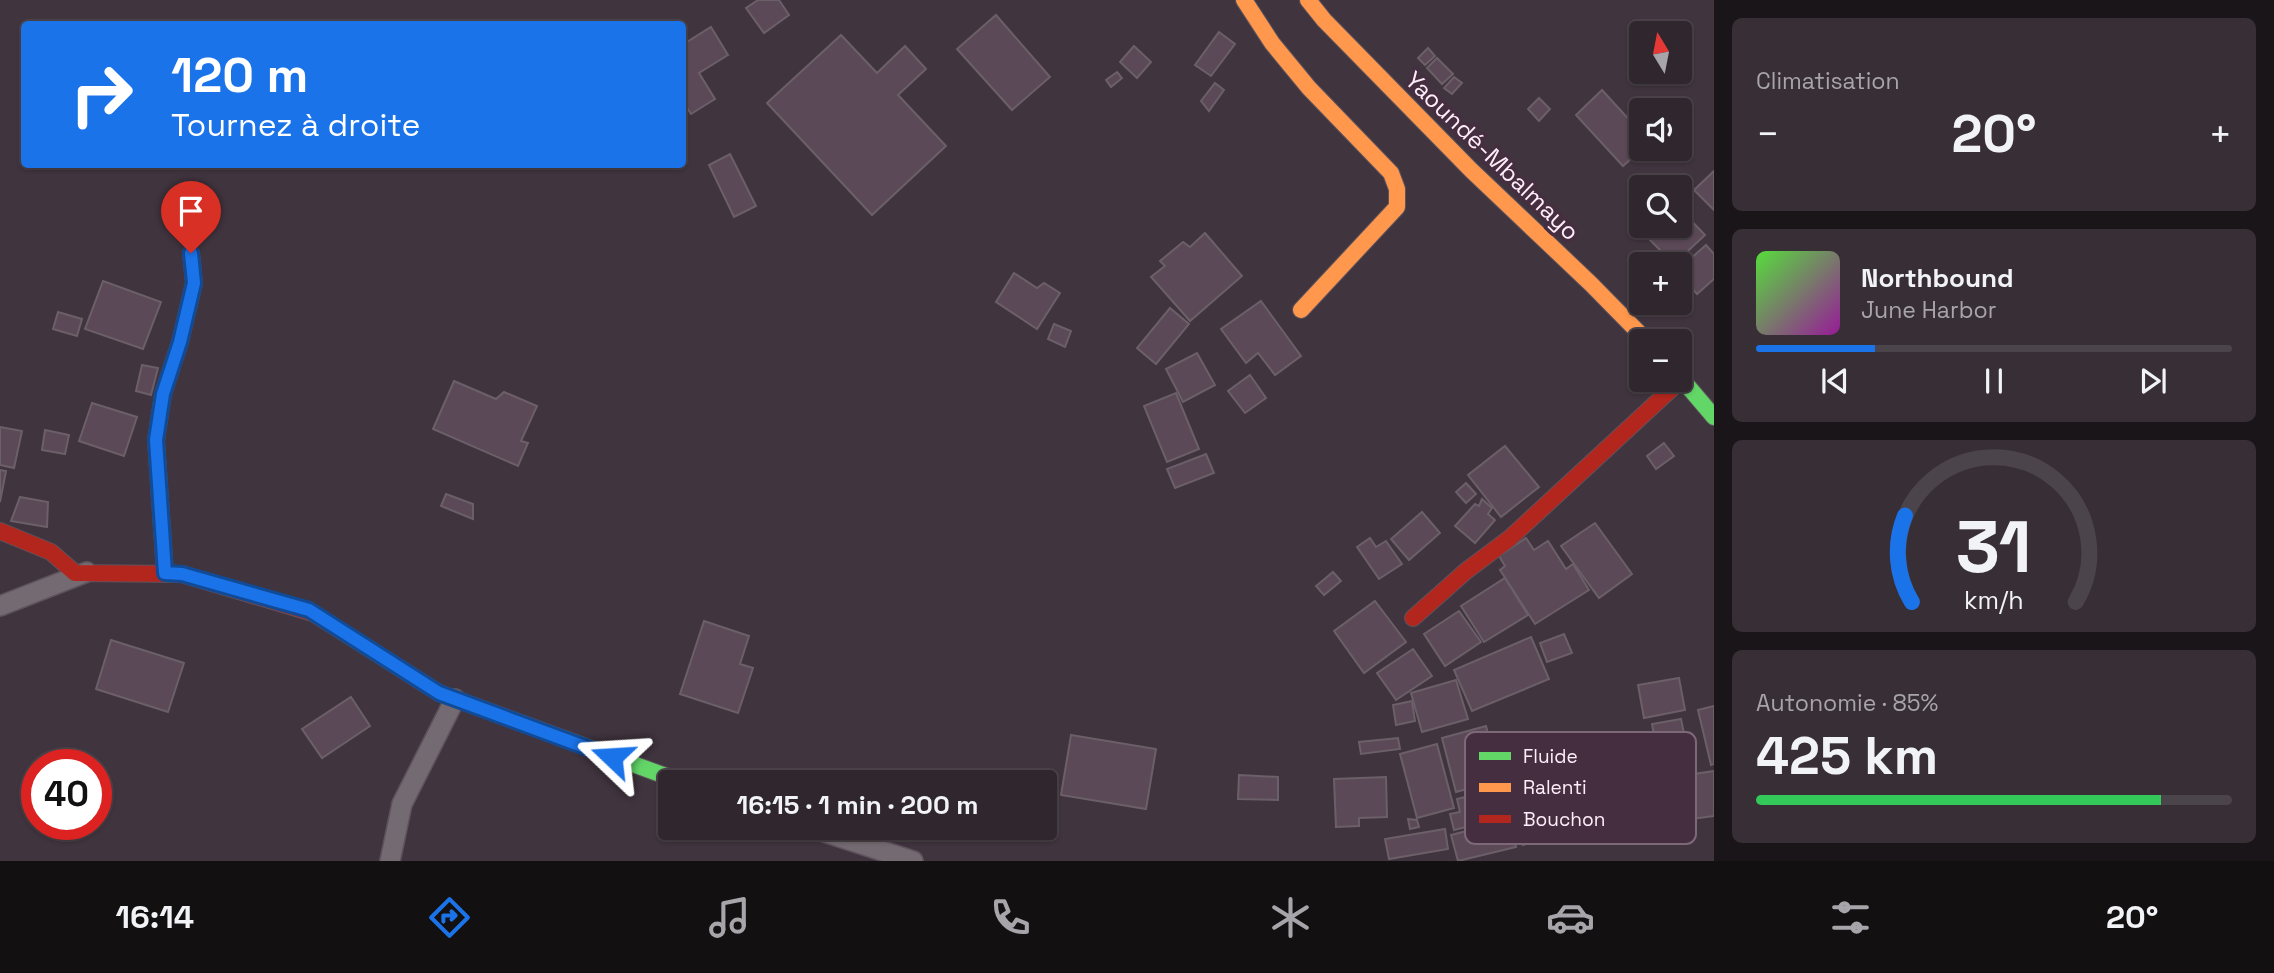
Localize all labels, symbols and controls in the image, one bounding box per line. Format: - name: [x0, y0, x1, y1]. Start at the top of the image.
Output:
- north arrow: [1629, 21, 1692, 84]
- map controls: [1629, 21, 1692, 392]
- text: 120 m: [171, 44, 308, 106]
- icon: right: [56, 49, 147, 140]
- street label: Yaoundé-Mbalmayo: [1399, 64, 1586, 247]
- text: Climatisation: [1756, 66, 1900, 96]
- button: sound: [1629, 98, 1692, 161]
- text: 20°: [1951, 101, 2037, 167]
- text: Tournez à droite: [171, 105, 420, 145]
- text: −: [1756, 110, 1780, 158]
- text: +: [2208, 110, 2232, 158]
- button: search: [1629, 175, 1692, 238]
- pin: [161, 181, 221, 253]
- icon: arrive: [172, 192, 210, 230]
- button: +: [1629, 252, 1692, 315]
- text: Northbound: [1861, 261, 2014, 295]
- text: June Harbor: [1861, 295, 1996, 325]
- button: −: [1629, 329, 1692, 392]
- icon: previous: [1816, 362, 1854, 400]
- icon: pause: [1975, 362, 2013, 400]
- icon: next: [2134, 362, 2172, 400]
- text: 31: [1956, 500, 2032, 593]
- text: km/h: [1964, 584, 2024, 616]
- text: Autonomie · 85%: [1756, 688, 1938, 718]
- position arrow: [575, 720, 649, 794]
- text: 425 km: [1756, 723, 1938, 789]
- legend: [1465, 732, 1696, 844]
- text: Fluide: [1523, 744, 1578, 769]
- speed limit sign: 40: [21, 749, 112, 840]
- text: Ralenti: [1523, 775, 1587, 800]
- text: 16:15 · 1 min · 200 m: [736, 788, 979, 822]
- text: Bouchon: [1523, 807, 1605, 832]
- icon: directions: [425, 893, 474, 942]
- icon: music: [705, 893, 754, 942]
- icon: phone: [986, 893, 1035, 942]
- icon: climate: [1266, 893, 1315, 942]
- icon: car: [1546, 893, 1595, 942]
- icon: filters: [1826, 893, 1875, 942]
- text: 16:14: [116, 897, 194, 937]
- text: 20°: [2106, 897, 2158, 937]

